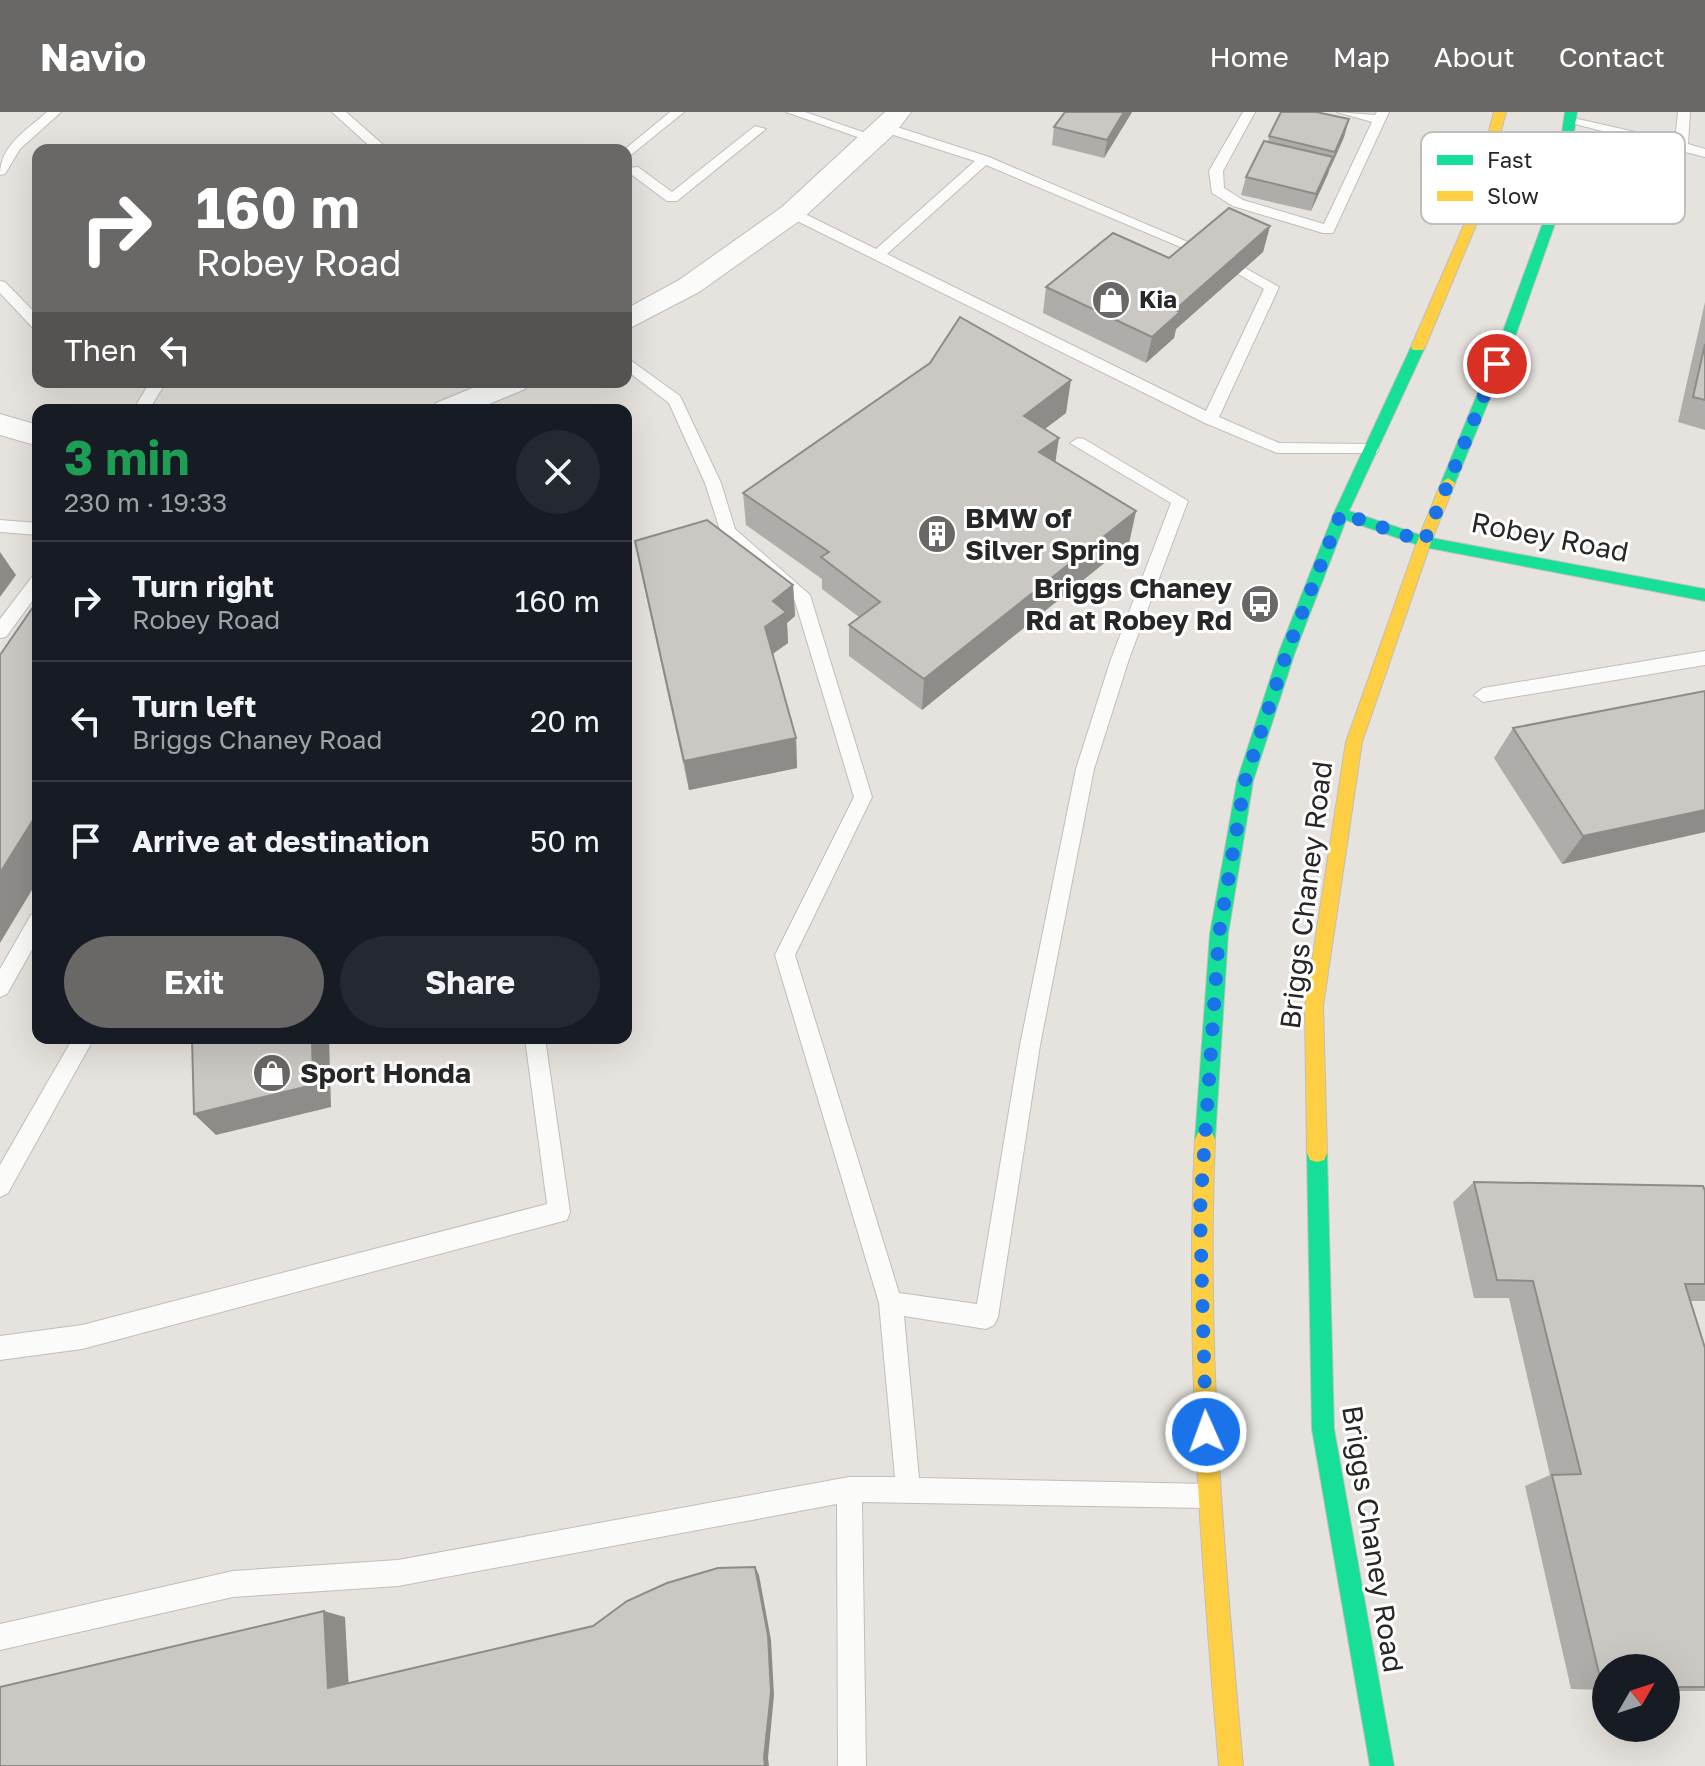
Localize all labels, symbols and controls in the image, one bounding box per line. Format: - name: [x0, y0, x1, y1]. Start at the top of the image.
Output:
- text: Navio: [40, 34, 146, 79]
- text: Home: [1210, 40, 1289, 73]
- text: Map: [1333, 40, 1390, 73]
- text: About: [1434, 40, 1515, 73]
- text: Contact: [1559, 40, 1665, 73]
- legend: [1421, 132, 1685, 224]
- text: Fast: [1487, 146, 1533, 173]
- text: 160 m: [196, 173, 360, 240]
- icon: right: [64, 176, 168, 280]
- text: Slow: [1487, 182, 1539, 209]
- text: Robey Road: [196, 241, 401, 284]
- shop icon: Kia: [1090, 279, 1132, 321]
- place label: Kia: [1139, 284, 1177, 313]
- icon: left: [153, 328, 197, 372]
- pin: [1463, 330, 1531, 398]
- text: Then: [64, 332, 137, 368]
- icon: arrive: [1475, 342, 1519, 386]
- text: 3 min: [64, 428, 189, 486]
- button: close: [516, 430, 600, 514]
- text: 230 m · 19:33: [64, 487, 227, 518]
- place label: BMW of Silver Spring: [965, 501, 1140, 566]
- street label: Robey Road: [1469, 505, 1632, 568]
- building icon: BMW of Silver Spring: [916, 513, 958, 555]
- text: Turn right: [132, 568, 274, 604]
- place label: Briggs Chaney Rd at Robey Rd: [1025, 571, 1232, 636]
- icon: right: [64, 579, 108, 623]
- text: 160 m: [515, 583, 600, 619]
- bus stop icon: Briggs Chaney Rd at Robey Rd: [1239, 583, 1281, 625]
- text: Robey Road: [132, 604, 280, 635]
- text: Turn left: [132, 688, 257, 724]
- icon: left: [64, 699, 108, 743]
- text: 20 m: [530, 703, 600, 739]
- text: Briggs Chaney Road: [132, 724, 382, 755]
- street label: Briggs Chaney Road: [1273, 759, 1338, 1031]
- icon: arrive: [64, 819, 108, 863]
- text: Arrive at destination: [132, 823, 429, 859]
- text: 50 m: [530, 823, 600, 859]
- button: Exit: [64, 936, 324, 1028]
- button: Share: [340, 936, 600, 1028]
- shop icon: Sport Honda: [251, 1052, 293, 1094]
- place label: Sport Honda: [300, 1056, 471, 1089]
- position arrow: [1164, 1390, 1248, 1474]
- street label: Briggs Chaney Road: [1336, 1403, 1411, 1675]
- north arrow: [1592, 1654, 1680, 1742]
- map controls: [1592, 1654, 1680, 1742]

